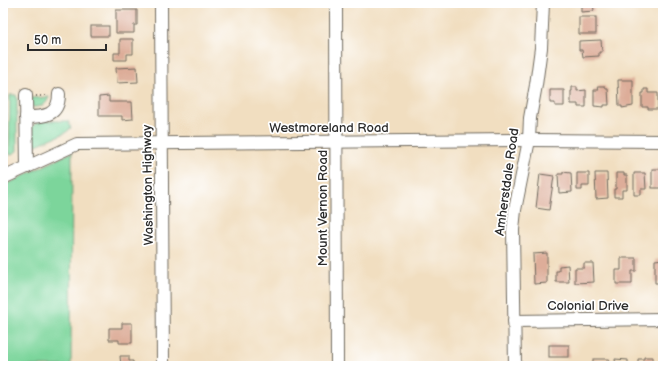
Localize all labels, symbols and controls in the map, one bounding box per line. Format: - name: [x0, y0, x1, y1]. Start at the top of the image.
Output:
- scale bar: [28, 26, 106, 52]
- text: 50 m: [34, 33, 61, 48]
- street label: Westmoreland Road: [269, 120, 389, 136]
- street label: Washington Highway: [139, 124, 157, 246]
- street label: Amherstdale Road: [492, 127, 522, 237]
- street label: Mount Vernon Road: [315, 150, 331, 266]
- street label: Colonial Drive: [547, 298, 629, 314]

